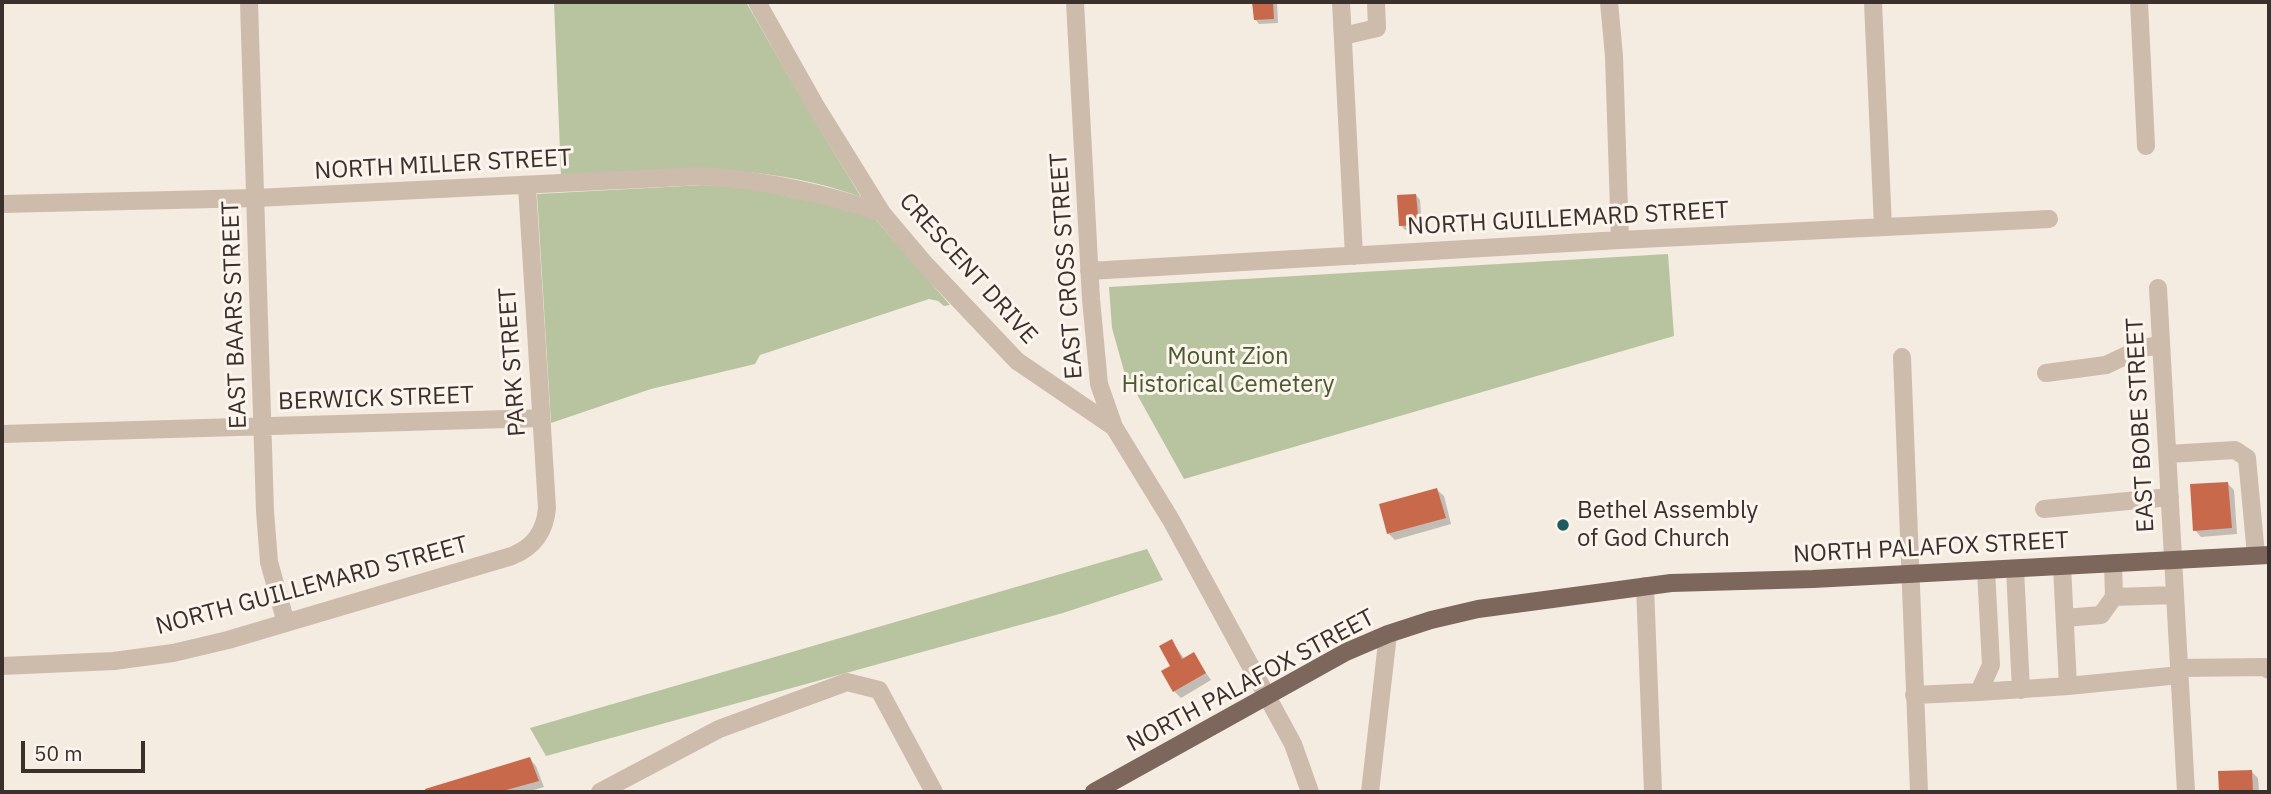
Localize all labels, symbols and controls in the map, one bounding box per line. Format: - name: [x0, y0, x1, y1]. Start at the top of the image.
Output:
- street label: NORTH MILLER STREET: [314, 144, 572, 186]
- street label: EAST CROSS STREET: [1045, 152, 1089, 380]
- street label: CRESCENT DRIVE: [893, 188, 1043, 350]
- street label: NORTH GUILLEMARD STREET: [1406, 196, 1730, 242]
- street label: EAST BAARS STREET: [217, 200, 253, 430]
- street label: PARK STREET: [493, 286, 533, 438]
- street label: EAST BOBE STREET: [2121, 317, 2161, 533]
- park label: Mount Zion Historical Cemetery: [1122, 343, 1334, 399]
- street label: BERWICK STREET: [278, 381, 474, 417]
- place label: Bethel Assembly of God Church: [1577, 497, 1758, 553]
- marker: Bethel Assembly of God Church: [1555, 517, 1571, 533]
- street label: NORTH PALAFOX STREET: [1792, 526, 2070, 570]
- street label: NORTH GUILLEMARD STREET: [153, 530, 471, 642]
- street label: NORTH PALAFOX STREET: [1122, 603, 1380, 759]
- scale bar: [24, 728, 149, 772]
- text: 50 m: [34, 739, 83, 767]

